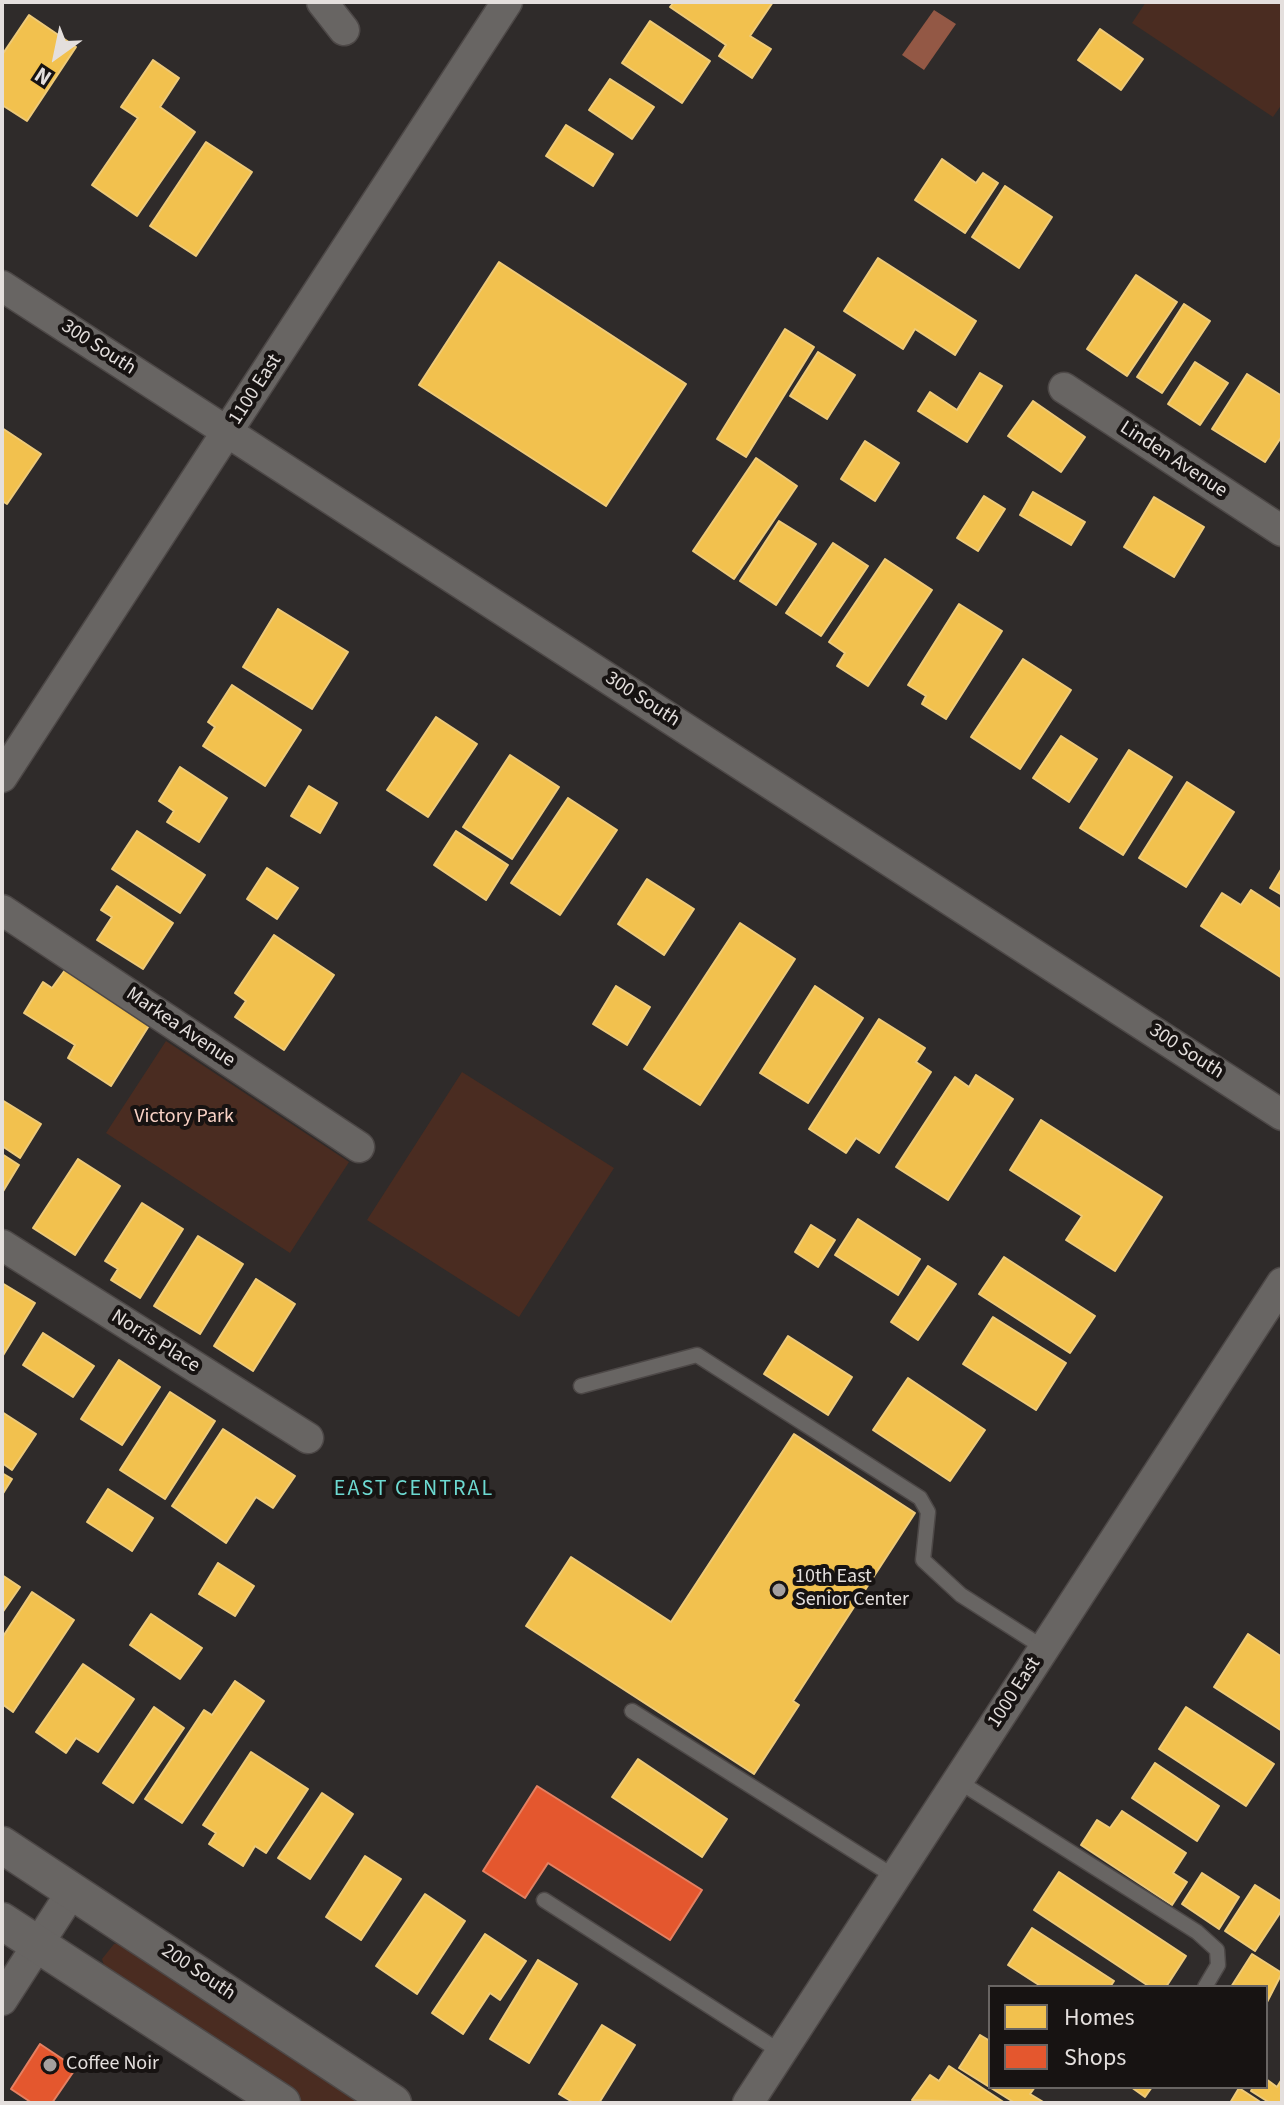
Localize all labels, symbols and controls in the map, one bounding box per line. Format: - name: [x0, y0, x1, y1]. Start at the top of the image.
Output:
- north arrow: [16, 16, 96, 96]
- text: N: [28, 59, 58, 94]
- street label: 300 South: [56, 315, 140, 381]
- street label: 1100 East: [224, 350, 288, 430]
- street label: Linden Avenue: [1115, 416, 1231, 504]
- street label: 300 South: [600, 667, 684, 733]
- street label: Markea Avenue: [121, 983, 239, 1073]
- street label: 300 South: [1144, 1019, 1228, 1085]
- park label: Victory Park: [134, 1106, 234, 1130]
- street label: Norris Place: [106, 1305, 204, 1379]
- district label: EAST CENTRAL: [334, 1477, 494, 1503]
- place label: 10th East Senior Center: [795, 1566, 909, 1613]
- marker: 10th East Senior Center: [770, 1581, 788, 1599]
- street label: 1000 East: [983, 1653, 1047, 1733]
- street label: 200 South: [157, 1940, 239, 2006]
- legend: [988, 1985, 1268, 2089]
- text: Homes: [1064, 2000, 1135, 2035]
- text: Shops: [1064, 2040, 1126, 2075]
- place label: Coffee Noir: [66, 2053, 159, 2077]
- marker: Coffee Noir: [41, 2056, 59, 2074]

